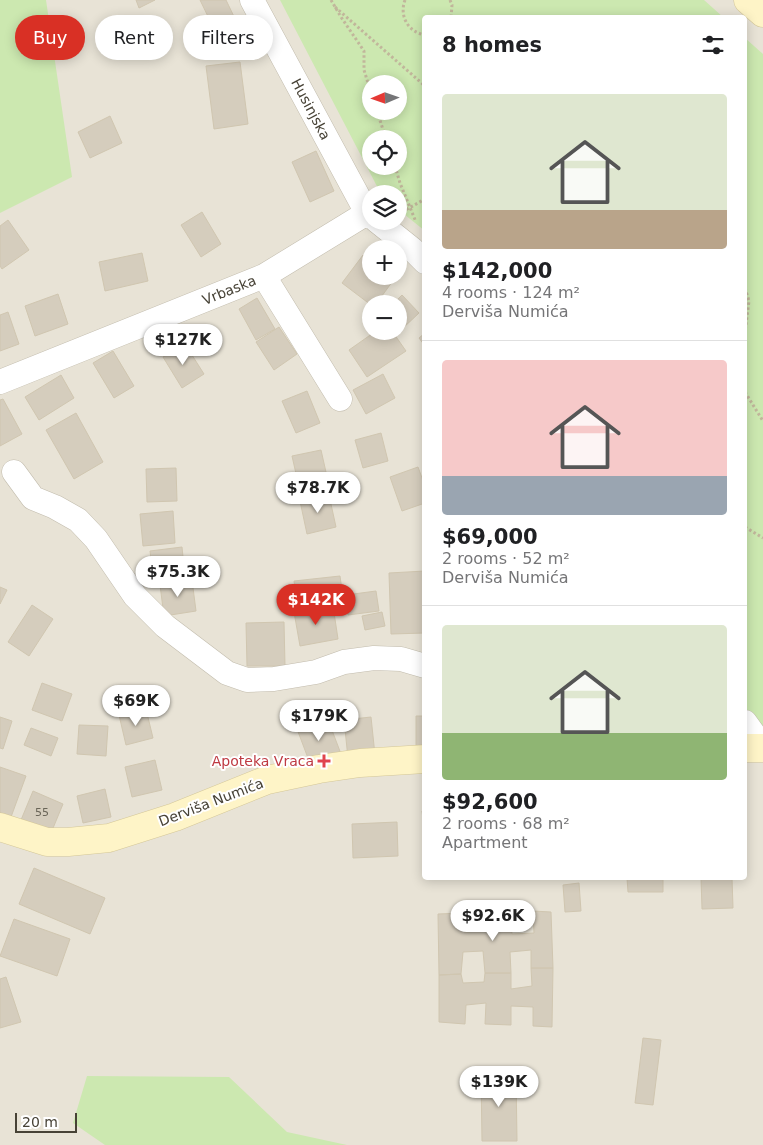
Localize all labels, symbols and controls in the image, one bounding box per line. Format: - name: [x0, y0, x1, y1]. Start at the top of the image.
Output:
- chip: Buy: [15, 15, 85, 60]
- chip: Rent: [95, 15, 173, 60]
- chip: Filters: [183, 15, 273, 60]
- icon: filters: [699, 31, 727, 59]
- text: 8 homes: [442, 33, 542, 57]
- north arrow: [362, 75, 408, 120]
- map controls: [362, 75, 407, 340]
- street label: Husinjska: [288, 76, 334, 142]
- icon: home: [540, 127, 630, 217]
- button: locate: [362, 130, 407, 175]
- button: layers: [362, 185, 407, 230]
- button: +: [362, 240, 407, 285]
- text: $142,000: [442, 259, 552, 283]
- street label: Vrbaska: [200, 272, 258, 308]
- text: 4 rooms · 124 m²: [442, 283, 580, 302]
- button: −: [362, 295, 407, 340]
- text: Derviša Numića: [442, 302, 569, 321]
- pin: $127K: [148, 324, 218, 366]
- text: $127K: [155, 330, 211, 349]
- icon: home: [540, 392, 630, 482]
- pin: $78.7K: [277, 472, 359, 514]
- text: $78.7K: [286, 478, 350, 497]
- text: $69,000: [442, 525, 538, 549]
- text: 2 rooms · 52 m²: [442, 549, 570, 568]
- pin: $75.3K: [137, 556, 219, 598]
- text: $75.3K: [146, 562, 210, 581]
- text: Derviša Numića: [442, 568, 569, 587]
- pin: $142K: [281, 584, 351, 626]
- text: $142K: [288, 590, 344, 609]
- icon: home: [540, 657, 630, 747]
- pin: $69K: [106, 684, 166, 727]
- text: $69K: [113, 691, 159, 710]
- pin: $179K: [284, 700, 354, 742]
- text: $179K: [291, 706, 347, 725]
- place label: Apoteka Vraca: [212, 753, 314, 769]
- marker: Apoteka Vraca: [318, 755, 330, 767]
- street label: Derviša Numića: [156, 775, 266, 829]
- text: $92,600: [442, 790, 538, 814]
- house number: 55: [35, 806, 49, 819]
- text: 2 rooms · 68 m²: [442, 814, 570, 833]
- text: Apartment: [442, 833, 528, 852]
- pin: $92.6K: [452, 900, 534, 942]
- text: $92.6K: [461, 906, 525, 925]
- pin: $139K: [464, 1066, 534, 1108]
- text: $139K: [471, 1072, 527, 1091]
- scale bar: [15, 1110, 78, 1133]
- text: 20 m: [22, 1114, 58, 1130]

